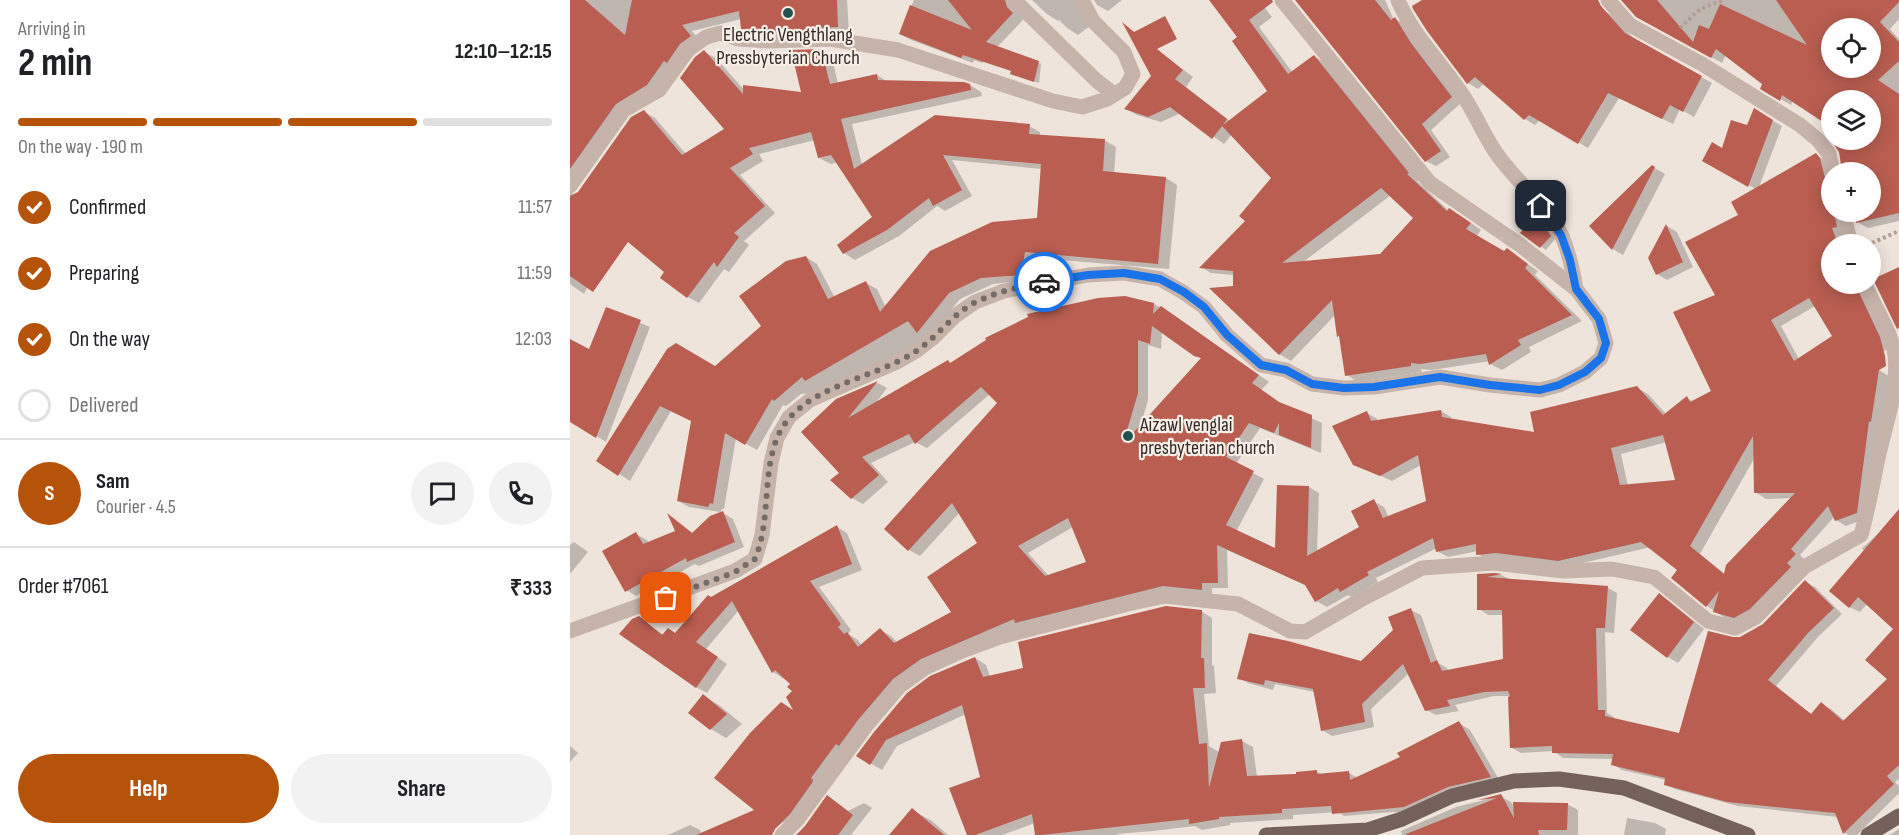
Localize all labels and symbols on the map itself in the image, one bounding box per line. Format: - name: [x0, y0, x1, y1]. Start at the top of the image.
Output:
- marker: Electric Vengthlang Pressbyterian Church: [781, 6, 795, 20]
- place label: Electric Vengthlang Pressbyterian Church: [716, 23, 860, 70]
- pin: [1515, 180, 1566, 231]
- courier: [1014, 252, 1074, 312]
- place label: Aizawl venglai presbyterian church: [1139, 413, 1275, 460]
- marker: Aizawl venglai presbyterian church: [1121, 429, 1135, 443]
- pin: [640, 572, 691, 623]

